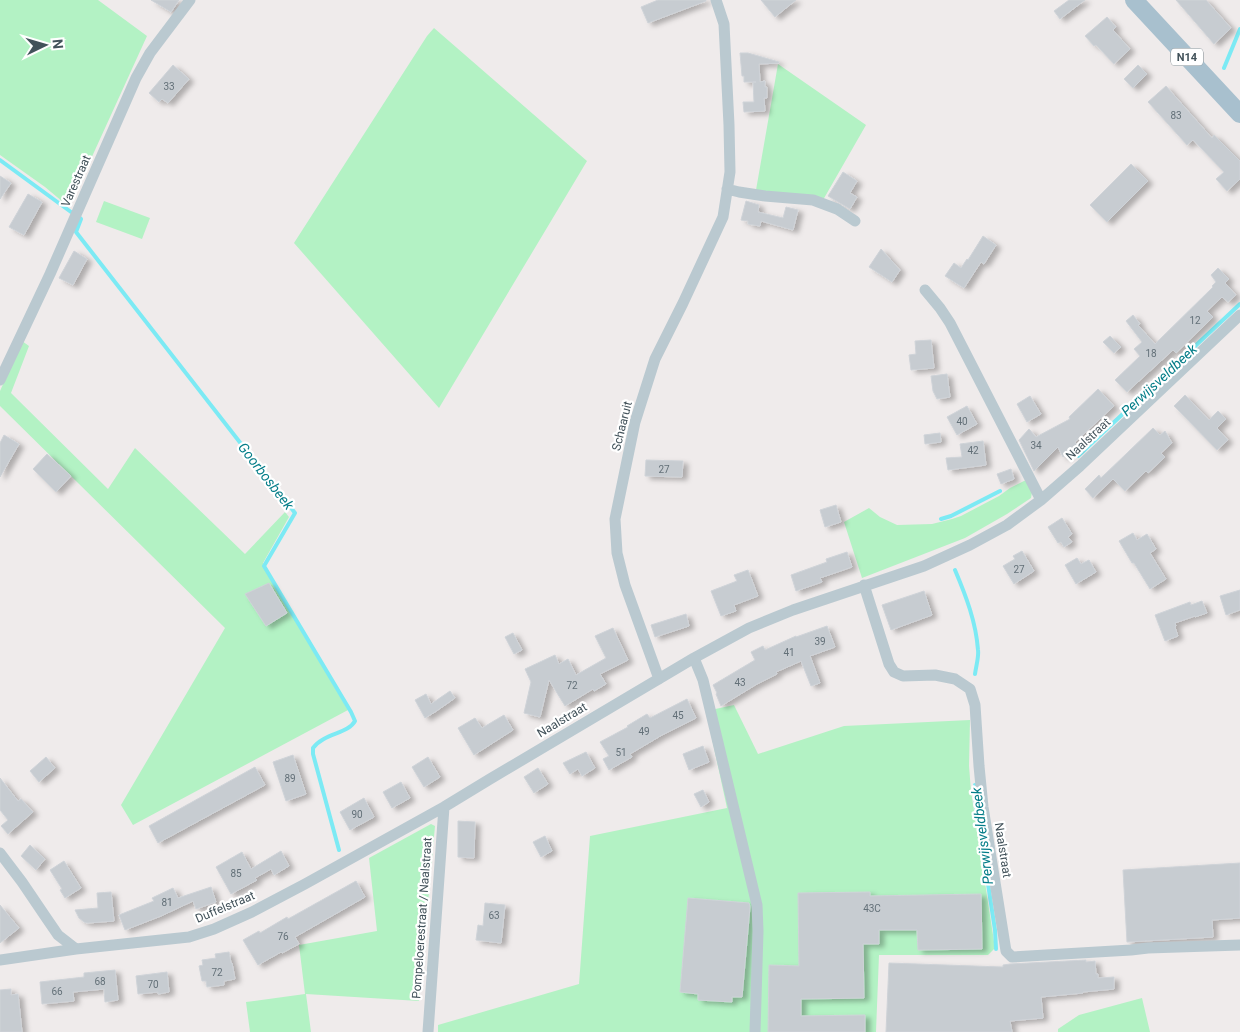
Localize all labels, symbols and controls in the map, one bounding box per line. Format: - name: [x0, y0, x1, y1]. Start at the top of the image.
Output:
- north arrow: [20, 20, 70, 70]
- text: N: [50, 38, 66, 49]
- road number: N14: [1171, 48, 1203, 66]
- house number: 33: [163, 81, 175, 92]
- house number: 83: [1170, 110, 1182, 121]
- street label: Varestraat: [58, 153, 94, 209]
- house number: 12: [1189, 315, 1201, 326]
- water label: Perwijsveldbeek: [1118, 340, 1201, 419]
- house number: 18: [1145, 348, 1157, 359]
- street label: Schaaruit: [609, 400, 635, 452]
- street label: Naalstraat: [1063, 415, 1113, 463]
- house number: 40: [956, 416, 968, 427]
- water label: Goorbosbeek: [235, 439, 298, 514]
- house number: 34: [1030, 440, 1042, 451]
- house number: 42: [967, 445, 979, 456]
- house number: 27: [658, 464, 670, 475]
- house number: 27: [1013, 564, 1025, 575]
- house number: 39: [814, 636, 826, 647]
- house number: 41: [783, 647, 795, 658]
- house number: 43: [734, 677, 746, 688]
- house number: 72: [566, 680, 578, 691]
- street label: Naalstraat: [535, 700, 589, 740]
- house number: 45: [672, 710, 684, 721]
- house number: 49: [638, 726, 650, 737]
- house number: 51: [615, 747, 627, 758]
- house number: 89: [284, 773, 296, 784]
- water label: Perwijsveldbeek: [968, 785, 996, 885]
- house number: 90: [351, 809, 363, 820]
- street label: Naalstraat: [992, 822, 1014, 879]
- street label: Pompeloerestraat / Naalstraat: [409, 837, 435, 999]
- house number: 85: [230, 868, 242, 879]
- street label: Duffelstraat: [193, 888, 257, 926]
- house number: 81: [161, 897, 173, 908]
- house number: 43C: [863, 903, 881, 914]
- house number: 63: [488, 910, 500, 921]
- house number: 76: [277, 931, 289, 942]
- house number: 72: [211, 967, 223, 978]
- house number: 68: [94, 976, 106, 987]
- house number: 70: [147, 979, 159, 990]
- house number: 66: [51, 986, 63, 997]

